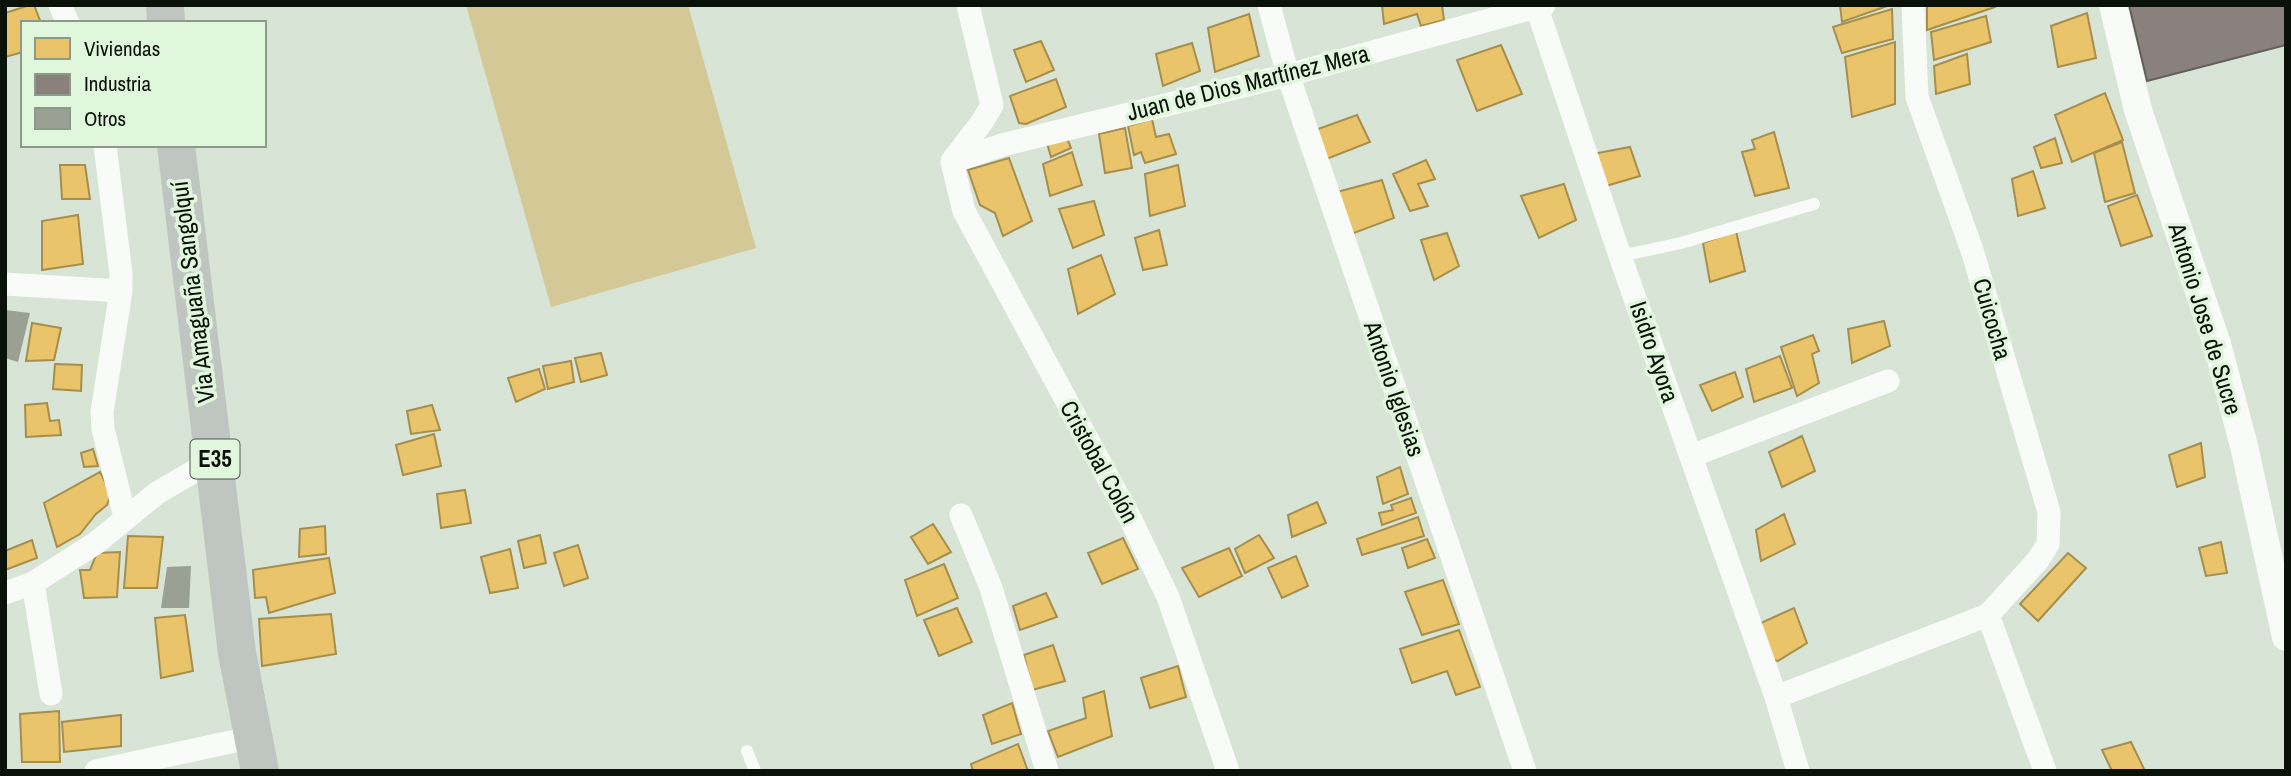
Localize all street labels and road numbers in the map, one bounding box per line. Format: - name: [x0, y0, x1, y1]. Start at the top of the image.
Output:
- street label: Juan de Dios Martínez Mera: [1123, 36, 1372, 128]
- street label: Via Amaguaña Sangolquí: [162, 179, 221, 405]
- street label: Antonio Jose de Sucre: [2161, 218, 2250, 419]
- street label: Cuicocha: [1966, 274, 2020, 363]
- street label: Isidro Ayora: [1623, 297, 1687, 406]
- street label: Antonio Iglesias: [1357, 316, 1433, 461]
- street label: Cristobal Colón: [1053, 394, 1147, 529]
- road number: E35: [190, 440, 240, 478]

